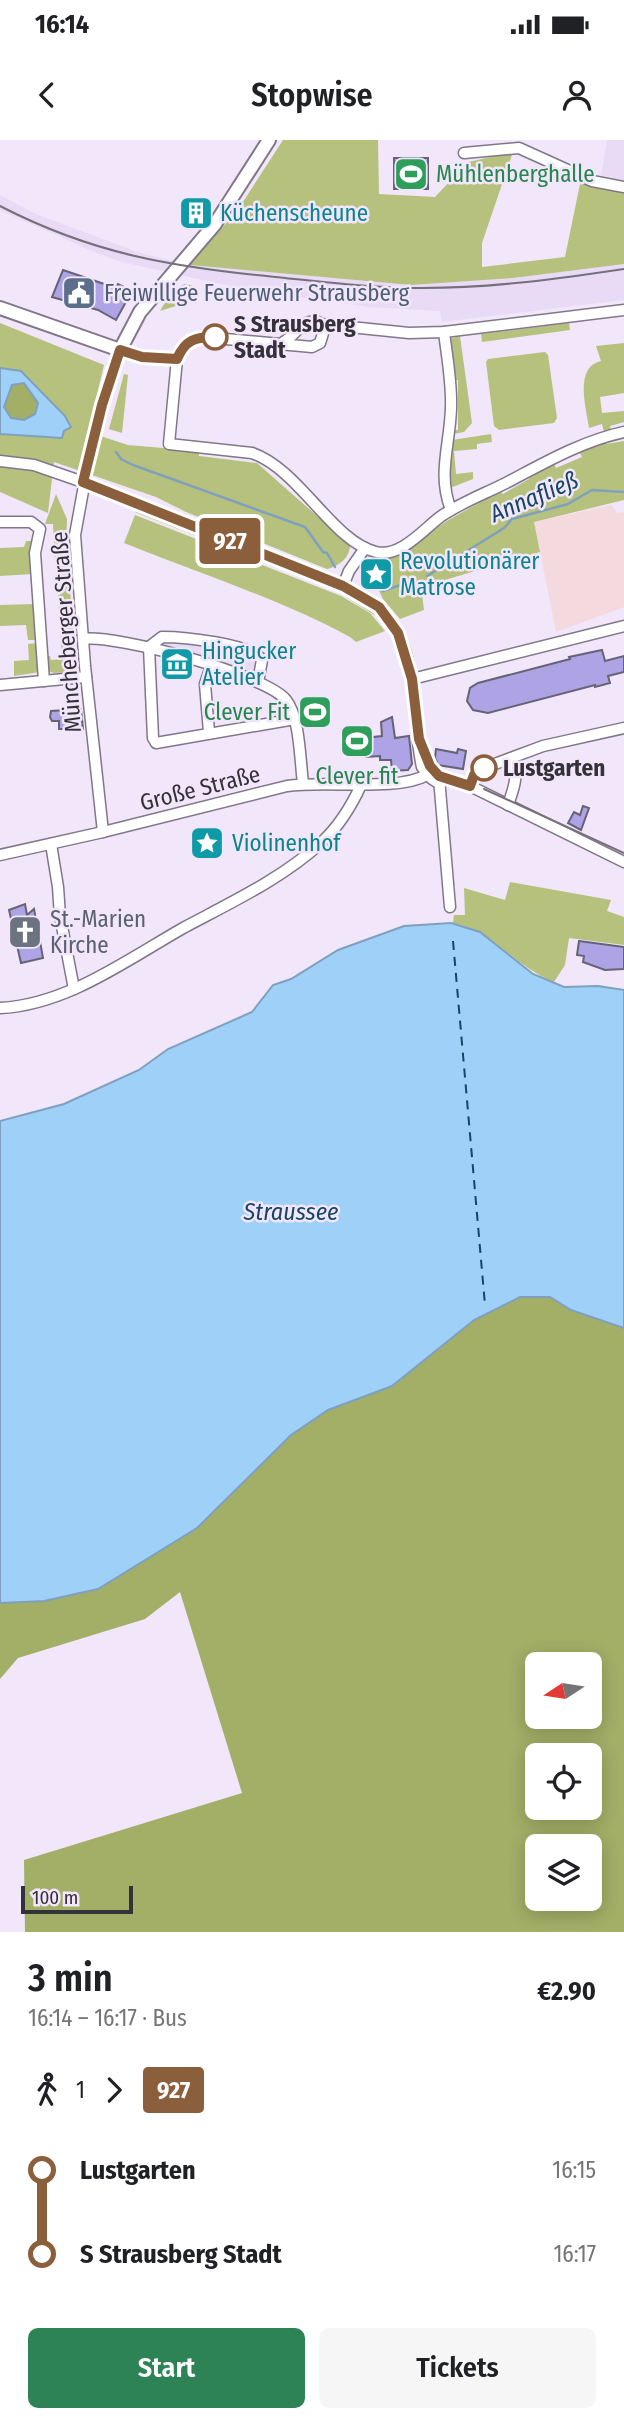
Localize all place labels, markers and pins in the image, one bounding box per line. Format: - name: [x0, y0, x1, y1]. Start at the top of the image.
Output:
- sports icon: Mühlenberghalle: [392, 155, 430, 193]
- place label: Mühlenberghalle: [436, 160, 595, 188]
- building icon: Küchenscheune: [177, 194, 215, 232]
- place label: Küchenscheune: [220, 199, 368, 227]
- public building icon: Freiwillige Feuerwehr Strausberg: [60, 274, 98, 312]
- place label: Freiwillige Feuerwehr Strausberg: [104, 279, 410, 307]
- place label: S Strausberg Stadt: [234, 310, 356, 364]
- marker: S Strausberg Stadt: [202, 324, 228, 350]
- place label: Revolutionärer Matrose: [400, 547, 539, 601]
- place icon: Revolutionärer Matrose: [357, 555, 395, 593]
- place label: Hingucker Atelier: [202, 637, 296, 691]
- museum icon: Hingucker Atelier: [158, 645, 196, 683]
- sports icon: Clever Fit: [296, 693, 334, 731]
- place label: Clever Fit: [204, 698, 290, 726]
- sports icon: Clever fit: [338, 722, 376, 760]
- place label: Lustgarten: [503, 754, 605, 782]
- marker: Lustgarten: [471, 755, 497, 781]
- place label: Clever fit: [315, 762, 399, 790]
- place icon: Violinenhof: [188, 824, 226, 862]
- place label: Violinenhof: [232, 829, 342, 857]
- place label: St.-Marien Kirche: [50, 905, 146, 959]
- church icon: St.-Marien Kirche: [6, 913, 44, 951]

